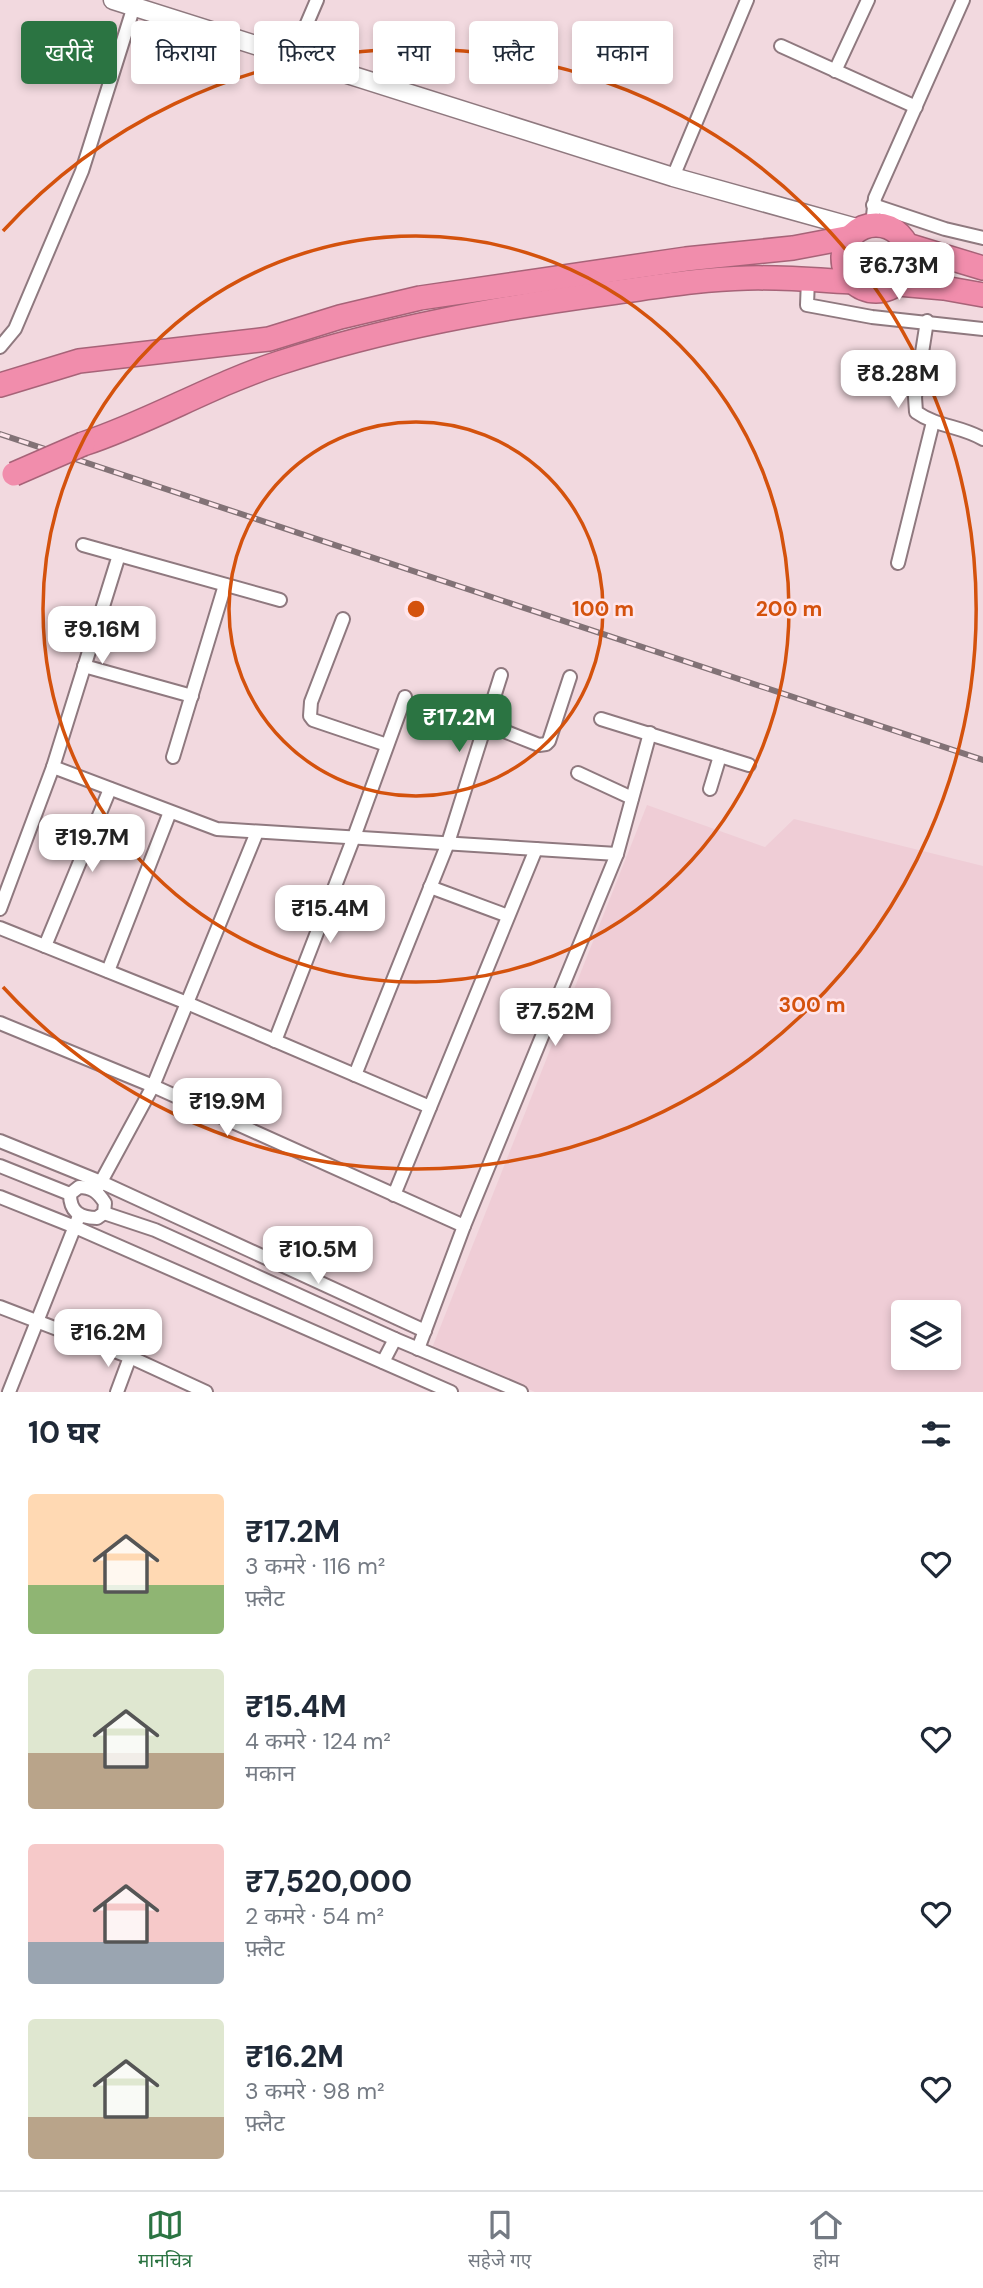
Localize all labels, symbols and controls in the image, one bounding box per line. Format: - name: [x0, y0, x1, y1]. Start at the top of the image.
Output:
- chip: खरीदें: [21, 21, 117, 84]
- chip: किराया: [131, 21, 240, 84]
- chip: फ़िल्टर: [254, 21, 359, 84]
- chip: नया: [373, 21, 455, 84]
- chip: फ़्लैट: [469, 21, 558, 84]
- chip: मकान: [572, 21, 673, 84]
- pin: ₹6.73M: [842, 243, 956, 302]
- text: ₹6.73M: [859, 250, 939, 280]
- pin: ₹8.28M: [841, 350, 955, 410]
- text: ₹8.28M: [857, 358, 939, 388]
- text: 100 m: [572, 595, 634, 623]
- text: 200 m: [756, 595, 822, 623]
- centre of rings: [404, 597, 428, 621]
- pin: ₹9.16M: [45, 606, 159, 666]
- text: ₹9.16M: [64, 614, 140, 644]
- pin: ₹17.2M: [402, 694, 516, 754]
- text: ₹17.2M: [423, 702, 495, 732]
- pin: ₹19.7M: [35, 814, 149, 874]
- text: ₹19.7M: [55, 822, 129, 852]
- pin: ₹15.4M: [273, 886, 387, 945]
- text: ₹15.4M: [291, 893, 369, 923]
- pin: ₹7.52M: [498, 988, 612, 1048]
- text: 300 m: [779, 991, 845, 1019]
- text: ₹7.52M: [516, 996, 594, 1026]
- pin: ₹19.9M: [170, 1078, 284, 1138]
- text: ₹19.9M: [189, 1086, 265, 1116]
- pin: ₹10.5M: [261, 1226, 375, 1286]
- text: ₹10.5M: [279, 1234, 357, 1264]
- map controls: [891, 1300, 961, 1370]
- button: layers: [891, 1300, 961, 1370]
- pin: ₹16.2M: [51, 1310, 165, 1369]
- text: ₹16.2M: [70, 1317, 146, 1347]
- text: 10 घर: [28, 1413, 100, 1452]
- icon: filters: [917, 1415, 955, 1453]
- text: ₹17.2M: [245, 1512, 340, 1551]
- icon: home: [84, 1522, 168, 1606]
- icon: heart: [917, 1545, 955, 1583]
- text: 3 कमरे · 116 m²: [245, 1551, 385, 1581]
- text: फ़्लैट: [245, 1583, 285, 1613]
- text: ₹15.4M: [245, 1687, 347, 1726]
- icon: home: [84, 1697, 168, 1781]
- icon: heart: [917, 1720, 955, 1758]
- text: 4 कमरे · 124 m²: [245, 1726, 391, 1756]
- text: मकान: [245, 1758, 295, 1788]
- text: ₹7,520,000: [245, 1862, 412, 1901]
- icon: home: [84, 1872, 168, 1956]
- icon: heart: [917, 1895, 955, 1933]
- text: 2 कमरे · 54 m²: [245, 1901, 384, 1931]
- text: फ़्लैट: [245, 1933, 285, 1963]
- text: ₹16.2M: [245, 2037, 344, 2076]
- icon: home: [84, 2047, 168, 2131]
- icon: heart: [917, 2070, 955, 2108]
- text: 3 कमरे · 98 m²: [245, 2076, 385, 2106]
- text: फ़्लैट: [245, 2108, 285, 2138]
- tab: मानचित्र: [138, 2206, 192, 2275]
- tab: सहेजे गए: [468, 2206, 531, 2275]
- tab: होम: [807, 2206, 845, 2275]

